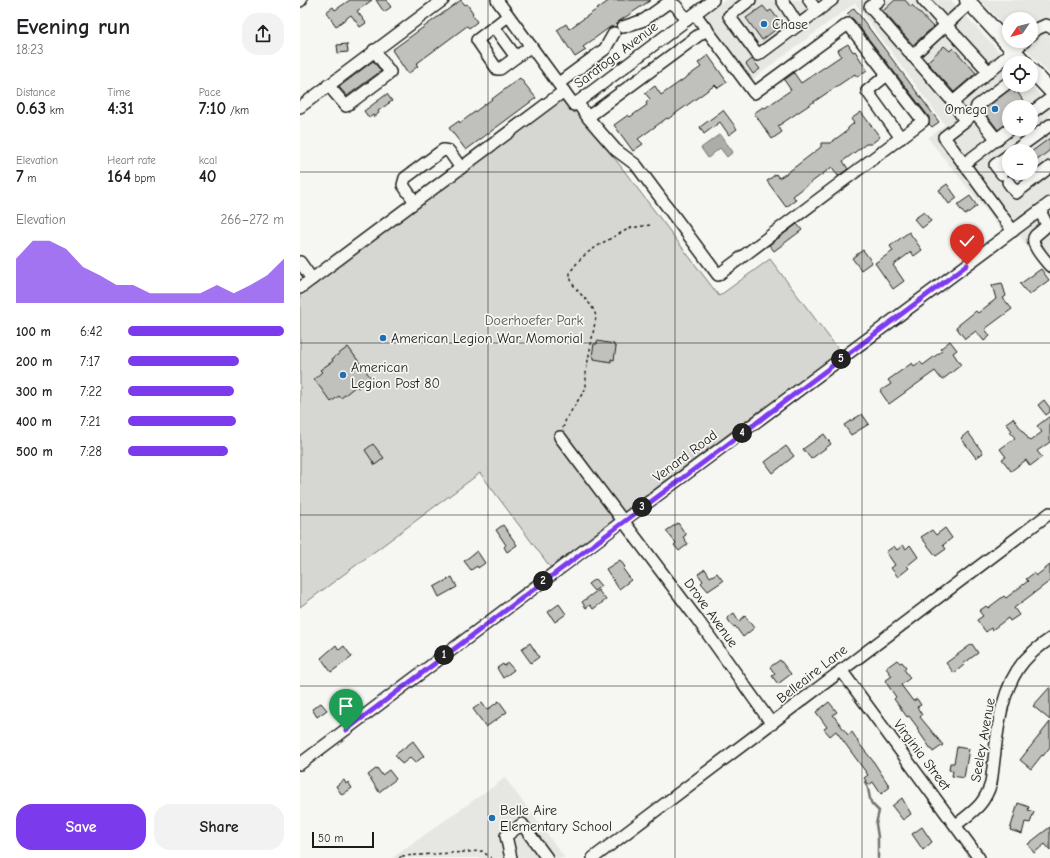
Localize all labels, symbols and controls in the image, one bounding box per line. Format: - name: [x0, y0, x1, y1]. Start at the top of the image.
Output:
- north arrow: [1002, 12, 1038, 48]
- map controls: [1002, 12, 1038, 180]
- button: share: [242, 13, 284, 55]
- text: Evening run: [16, 14, 130, 40]
- place label: Chase: [772, 16, 808, 33]
- street label: Saratoga Avenue: [571, 18, 661, 92]
- marker: Chase: [759, 19, 769, 29]
- text: 18:23: [16, 42, 44, 57]
- button: locate: [1002, 56, 1038, 92]
- text: Distance: [16, 86, 55, 99]
- text: Time: [107, 86, 130, 99]
- text: Pace: [199, 86, 221, 99]
- text: 0.63: [16, 99, 46, 118]
- text: 4:31: [107, 99, 134, 118]
- text: 7:10: [199, 99, 226, 118]
- button: +: [1002, 100, 1038, 136]
- place label: Omega: [945, 101, 987, 118]
- text: km: [46, 104, 64, 117]
- text: /km: [226, 104, 249, 117]
- marker: Omega: [990, 104, 1000, 114]
- button: −: [1002, 144, 1038, 180]
- text: Elevation: [16, 154, 58, 167]
- text: Heart rate: [107, 154, 156, 167]
- text: kcal: [199, 154, 217, 167]
- text: 7: [16, 167, 24, 186]
- text: 164: [107, 167, 131, 186]
- text: 40: [199, 167, 216, 186]
- text: m: [24, 172, 36, 185]
- text: bpm: [131, 172, 155, 185]
- text: Elevation: [16, 212, 66, 227]
- text: 266–272 m: [220, 212, 284, 227]
- pin: [950, 224, 984, 265]
- icon: check: [956, 230, 978, 252]
- park label: Doerhoefer Park: [485, 312, 583, 329]
- text: 100 m: [16, 324, 51, 339]
- text: 6:42: [80, 324, 103, 339]
- place label: American Legion War Momorial: [391, 330, 583, 347]
- marker: American Legion War Momorial: [378, 333, 388, 343]
- pin: 5: [831, 349, 851, 369]
- text: 5: [838, 352, 844, 365]
- text: 200 m: [16, 354, 52, 369]
- text: 7:17: [80, 354, 100, 369]
- place label: American Legion Post 80: [351, 359, 440, 392]
- marker: American Legion Post 80: [338, 370, 348, 380]
- text: 300 m: [16, 384, 52, 399]
- text: 7:22: [80, 384, 102, 399]
- text: 400 m: [16, 414, 52, 429]
- text: 7:21: [80, 414, 100, 429]
- pin: 4: [732, 423, 752, 443]
- street label: Venard Road: [649, 426, 721, 486]
- text: 4: [739, 426, 745, 439]
- text: 500 m: [16, 444, 53, 459]
- text: 7:28: [80, 444, 102, 459]
- pin: 3: [632, 497, 652, 517]
- text: 3: [639, 500, 645, 513]
- pin: 2: [533, 571, 553, 591]
- text: 2: [540, 574, 546, 587]
- street label: Drove Avenue: [680, 575, 742, 651]
- street label: Belleaire Lane: [773, 641, 851, 707]
- pin: 1: [434, 645, 454, 665]
- text: 1: [442, 648, 446, 661]
- pin: [329, 689, 363, 730]
- icon: arrive: [335, 695, 357, 717]
- street label: Seeley Avenue: [967, 696, 999, 784]
- street label: Virginia Street: [890, 716, 955, 795]
- place label: Belle Aire Elementary School: [500, 802, 612, 835]
- button: Save: [16, 804, 146, 850]
- button: Share: [154, 804, 284, 850]
- marker: Belle Aire Elementary School: [487, 813, 497, 823]
- scale bar: [312, 830, 374, 849]
- text: 50 m: [318, 832, 343, 845]

